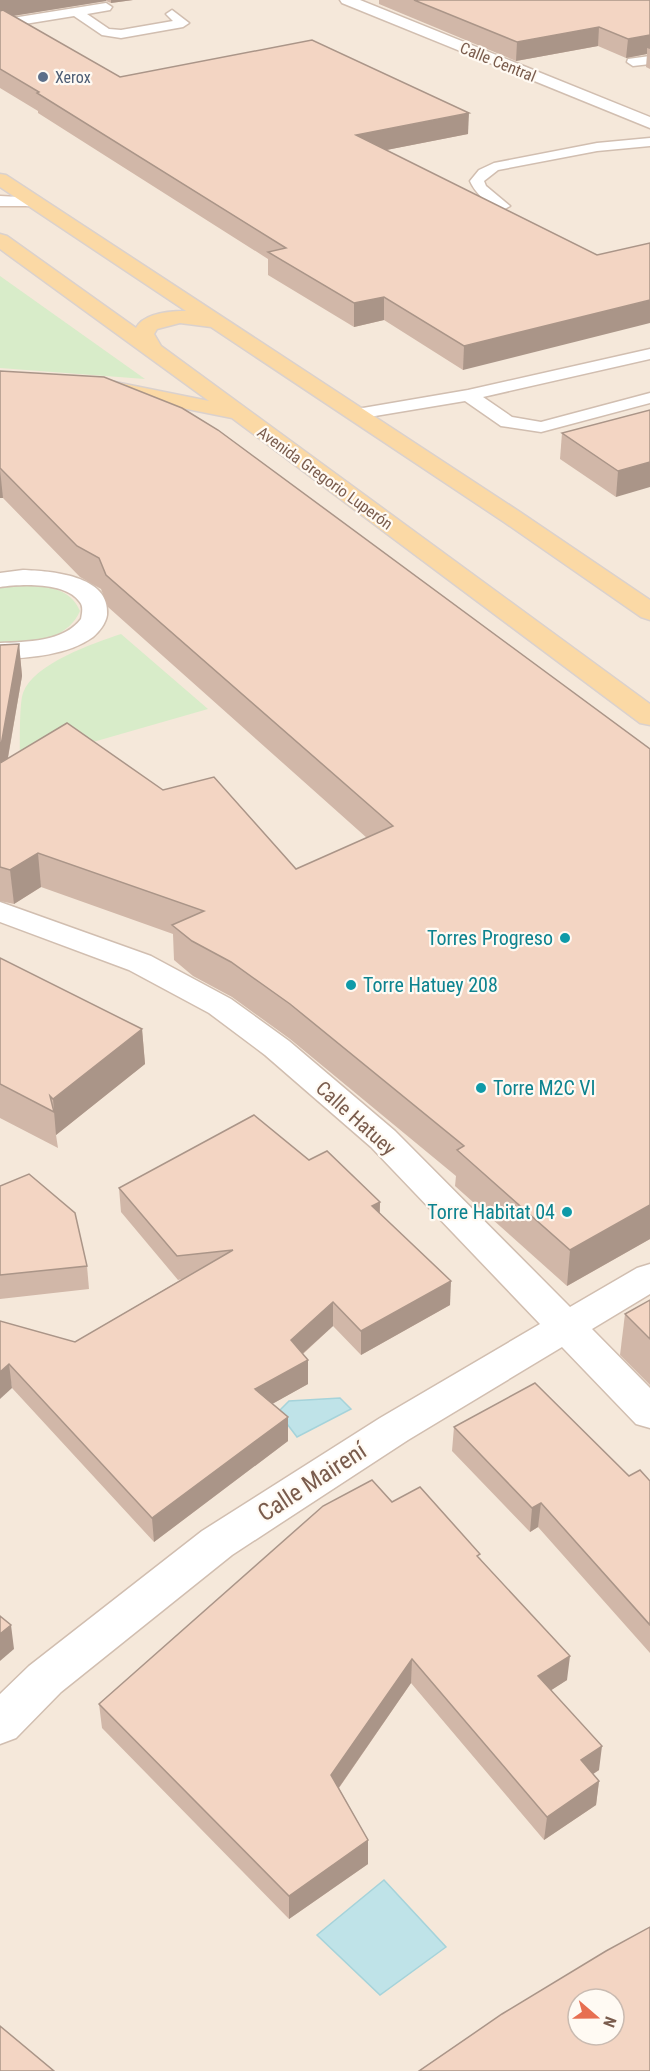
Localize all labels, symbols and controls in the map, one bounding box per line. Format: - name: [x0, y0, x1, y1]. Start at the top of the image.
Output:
- street label: Calle Central: [457, 38, 539, 86]
- place label: Xerox: [55, 68, 91, 87]
- marker: Xerox: [36, 70, 50, 84]
- street label: Avenida Gregorio Luperón: [254, 423, 396, 533]
- place label: Torres Progreso: [427, 926, 553, 950]
- marker: Torres Progreso: [558, 931, 572, 945]
- place label: Torre Hatuey 208: [363, 973, 498, 997]
- marker: Torre Hatuey 208: [344, 978, 358, 992]
- street label: Calle Hatuey: [311, 1076, 401, 1160]
- place label: Torre M2C VI: [493, 1076, 596, 1100]
- marker: Torre M2C VI: [474, 1081, 488, 1095]
- place label: Torre Habitat 04: [427, 1200, 555, 1224]
- marker: Torre Habitat 04: [560, 1205, 574, 1219]
- street label: Calle Mairení: [253, 1436, 373, 1527]
- north arrow: [566, 1987, 626, 2047]
- text: N: [599, 2014, 620, 2030]

